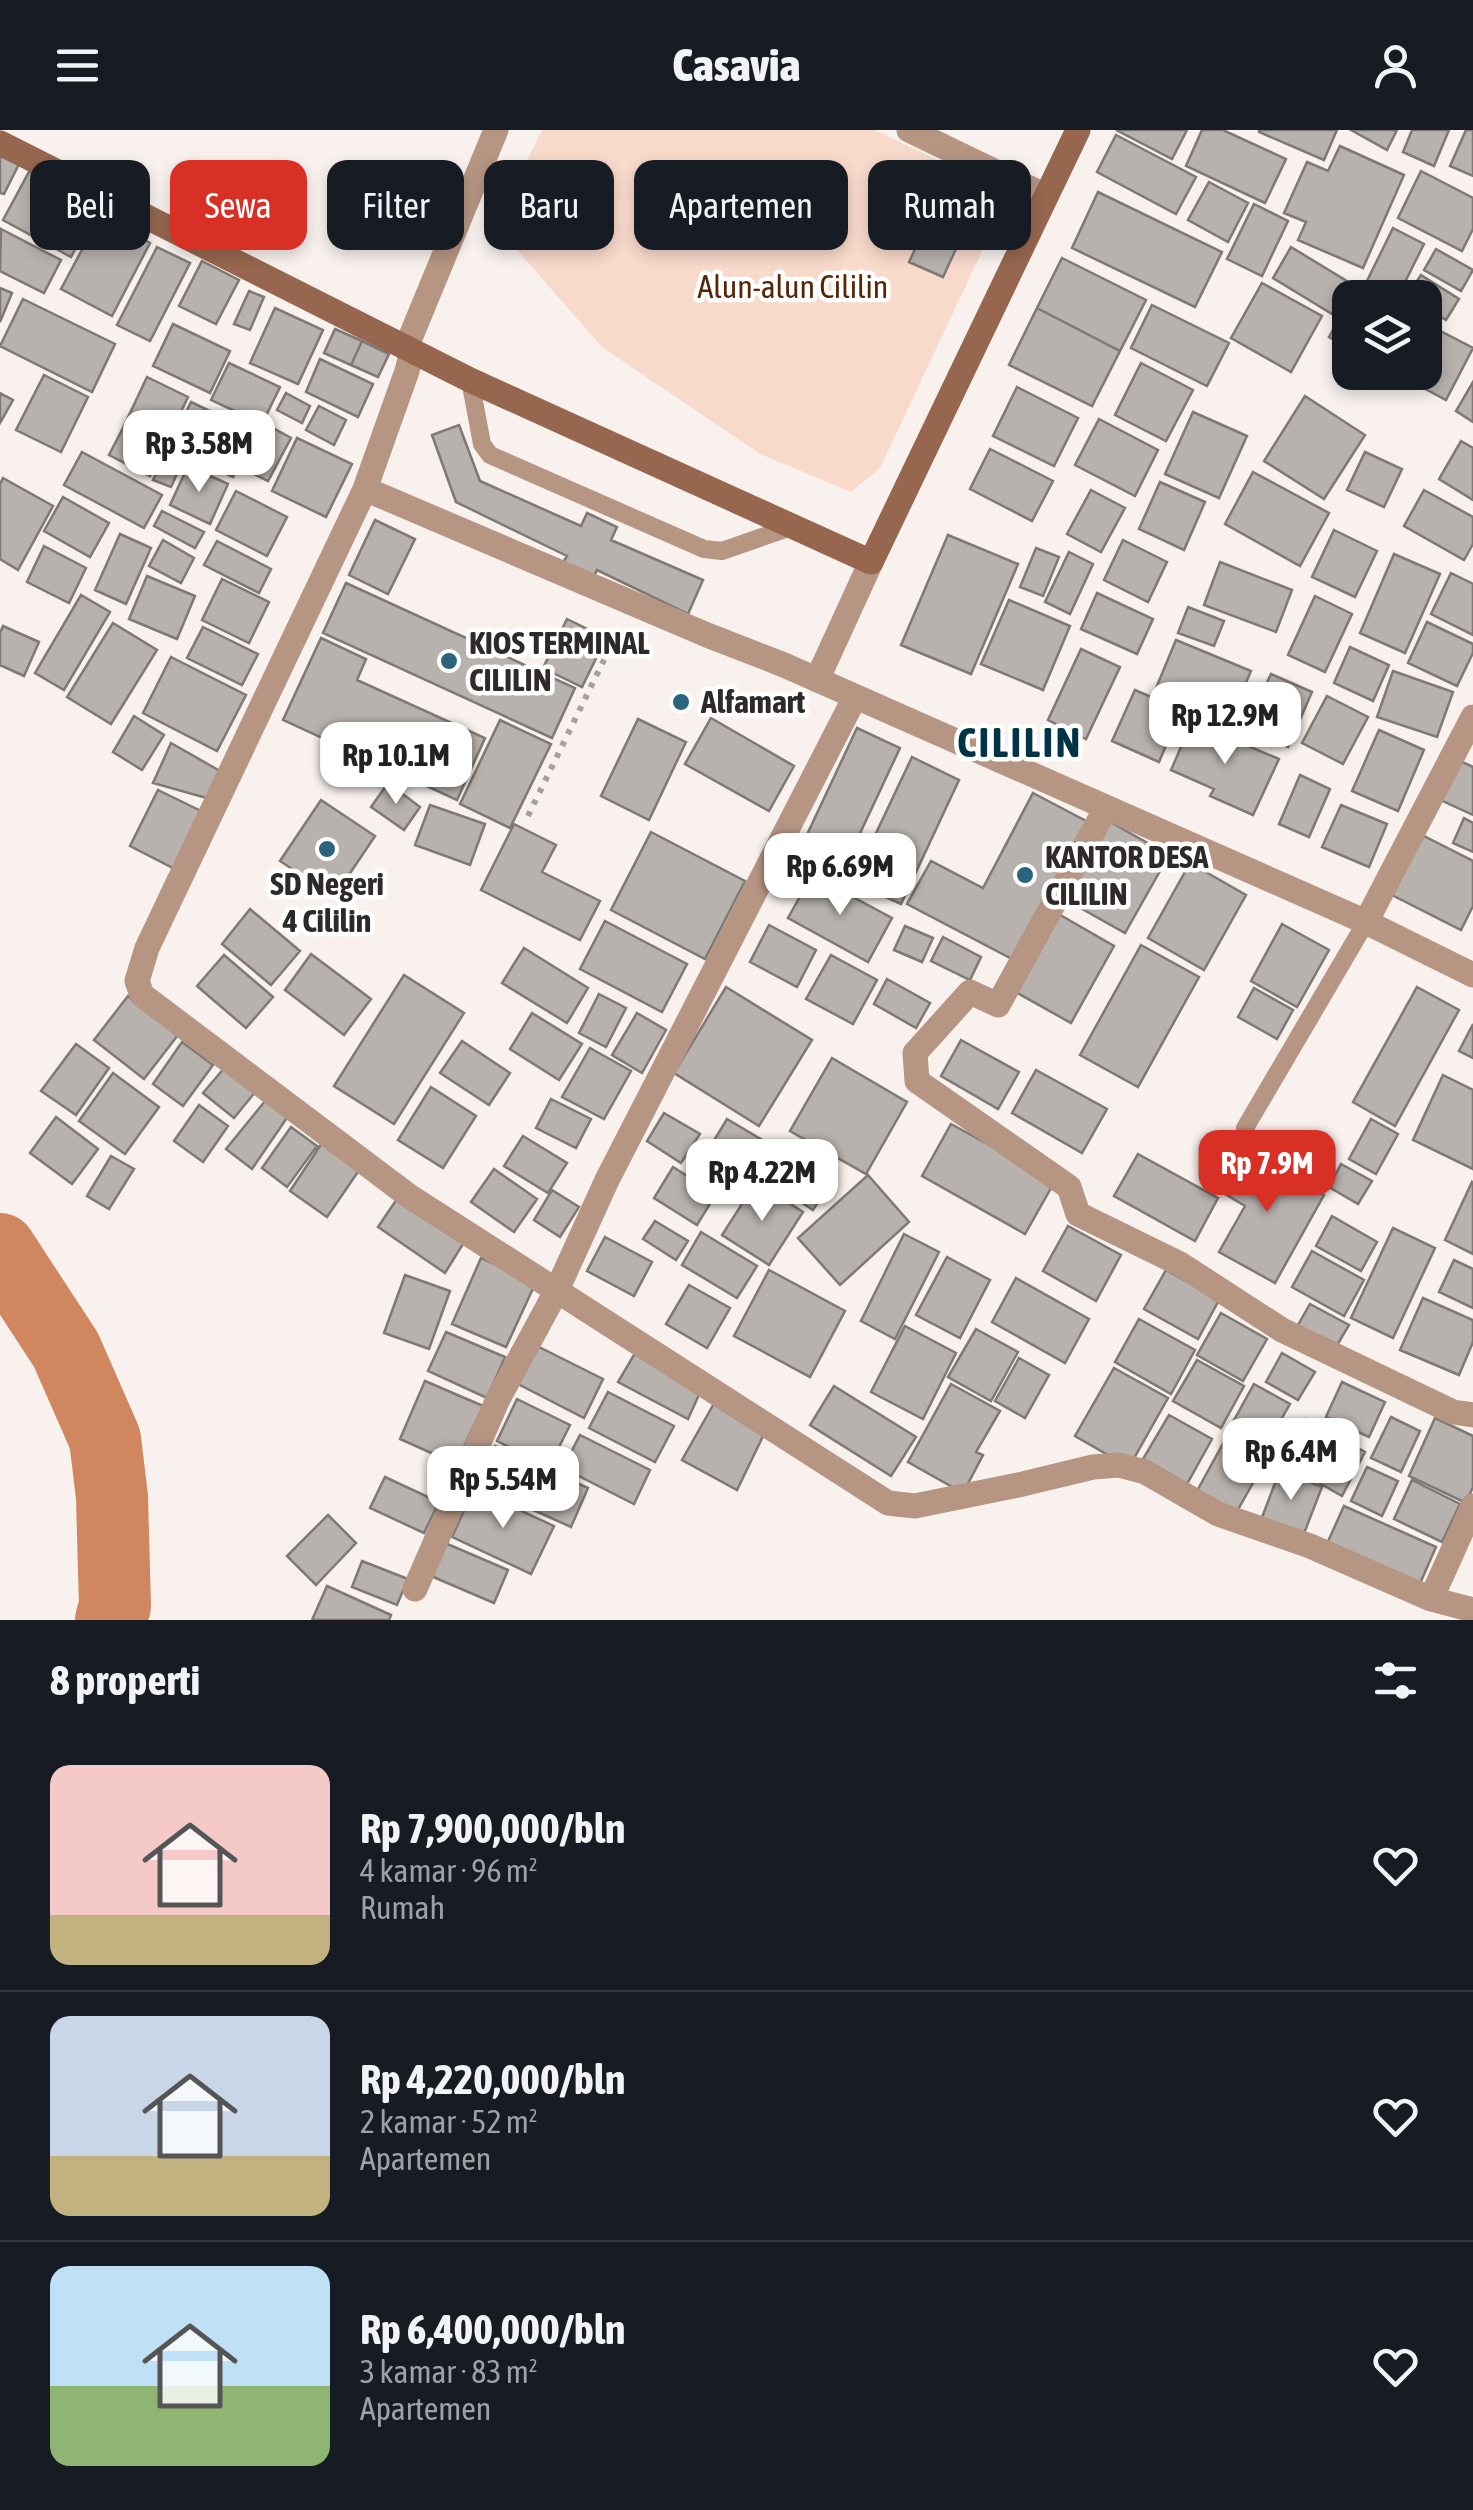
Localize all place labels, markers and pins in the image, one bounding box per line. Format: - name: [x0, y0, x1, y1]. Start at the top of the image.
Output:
- pin: Rp 3.58M: [96, 410, 302, 495]
- place label: KIOS TERMINAL CILILIN: [469, 624, 650, 698]
- marker: KIOS TERMINAL CILILIN: [438, 650, 460, 672]
- pin: Rp 12.9M: [1122, 682, 1328, 767]
- place label: Alfamart: [700, 683, 806, 720]
- marker: Alfamart: [670, 691, 692, 713]
- pin: Rp 10.1M: [293, 722, 499, 807]
- pin: Rp 6.69M: [737, 833, 943, 918]
- marker: SD Negeri 4 Cililin: [316, 838, 338, 860]
- place label: KANTOR DESA CILILIN: [1045, 838, 1209, 912]
- marker: KANTOR DESA CILILIN: [1014, 864, 1036, 886]
- place label: SD Negeri 4 Cililin: [270, 865, 384, 939]
- pin: Rp 7.9M: [1175, 1130, 1359, 1215]
- pin: Rp 4.22M: [659, 1139, 865, 1224]
- pin: Rp 6.4M: [1199, 1418, 1383, 1503]
- pin: Rp 5.54M: [400, 1446, 606, 1531]

